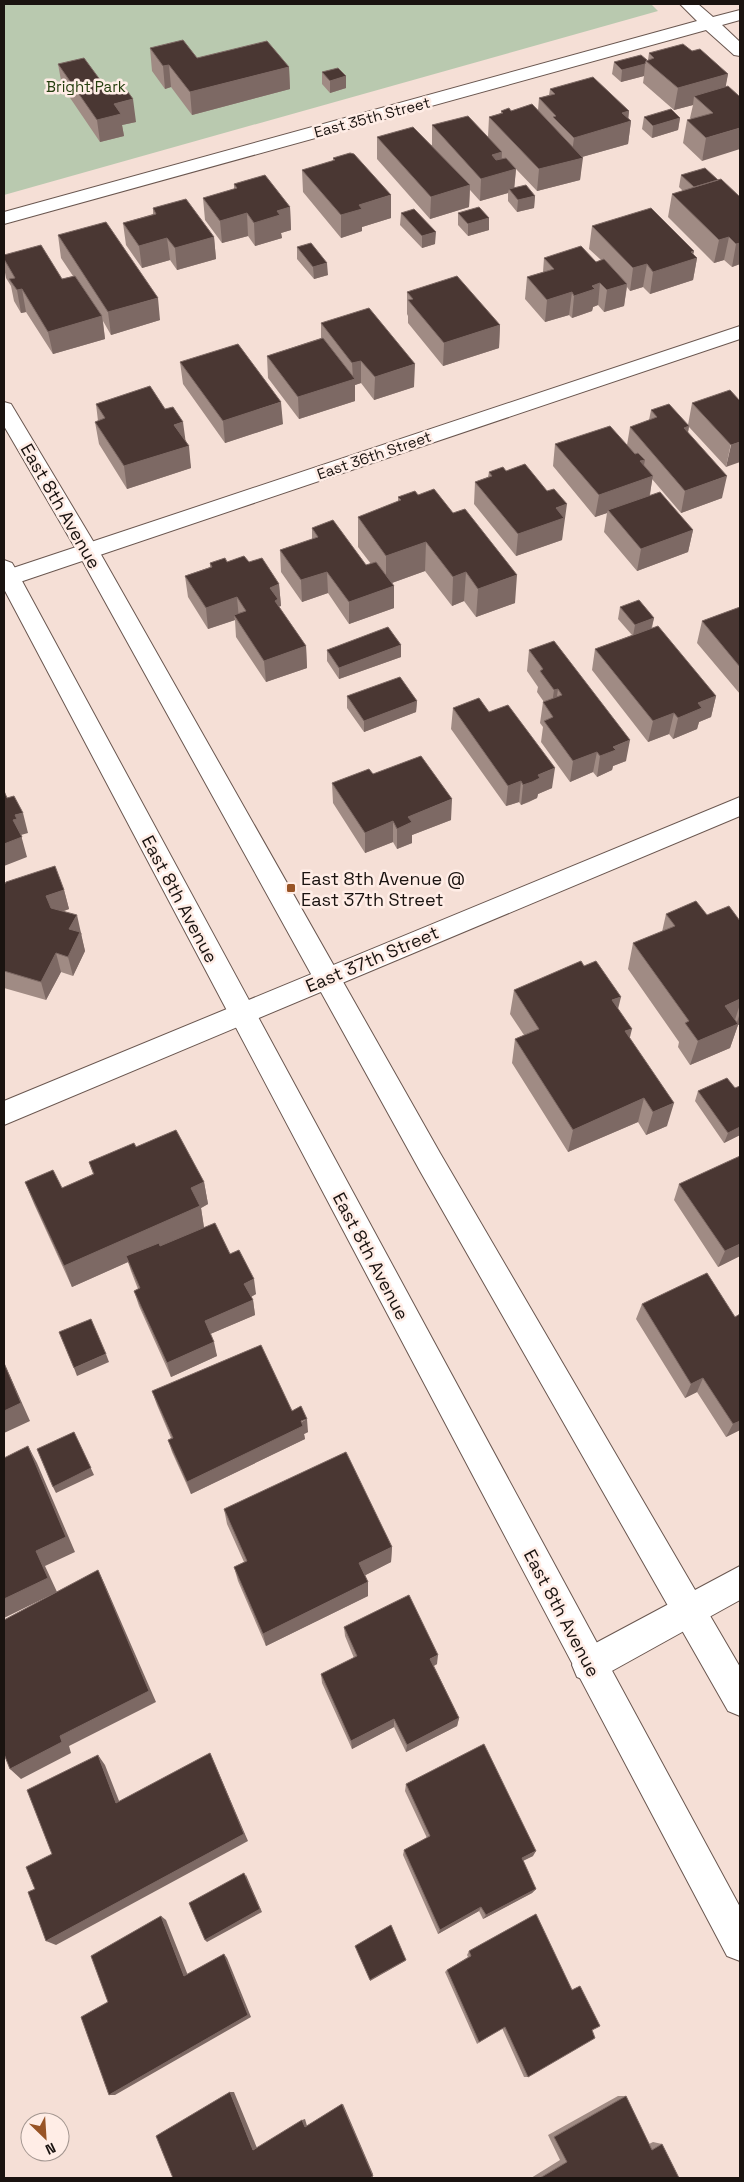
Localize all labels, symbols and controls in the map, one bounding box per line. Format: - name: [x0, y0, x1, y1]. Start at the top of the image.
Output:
- park label: Bright Park: [46, 77, 126, 96]
- street label: East 35th Street: [312, 92, 432, 142]
- street label: East 36th Street: [314, 427, 434, 483]
- street label: East 8th Avenue: [16, 439, 106, 573]
- street label: East 8th Avenue: [137, 831, 223, 967]
- place label: East 8th Avenue @ East 37th Street: [301, 867, 465, 911]
- marker: East 8th Avenue @ East 37th Street: [285, 882, 297, 894]
- street label: East 37th Street: [302, 921, 442, 997]
- street label: East 8th Avenue: [328, 1188, 414, 1324]
- street label: East 8th Avenue: [519, 1545, 605, 1681]
- north arrow: [20, 2112, 70, 2162]
- text: N: [42, 2139, 59, 2159]

